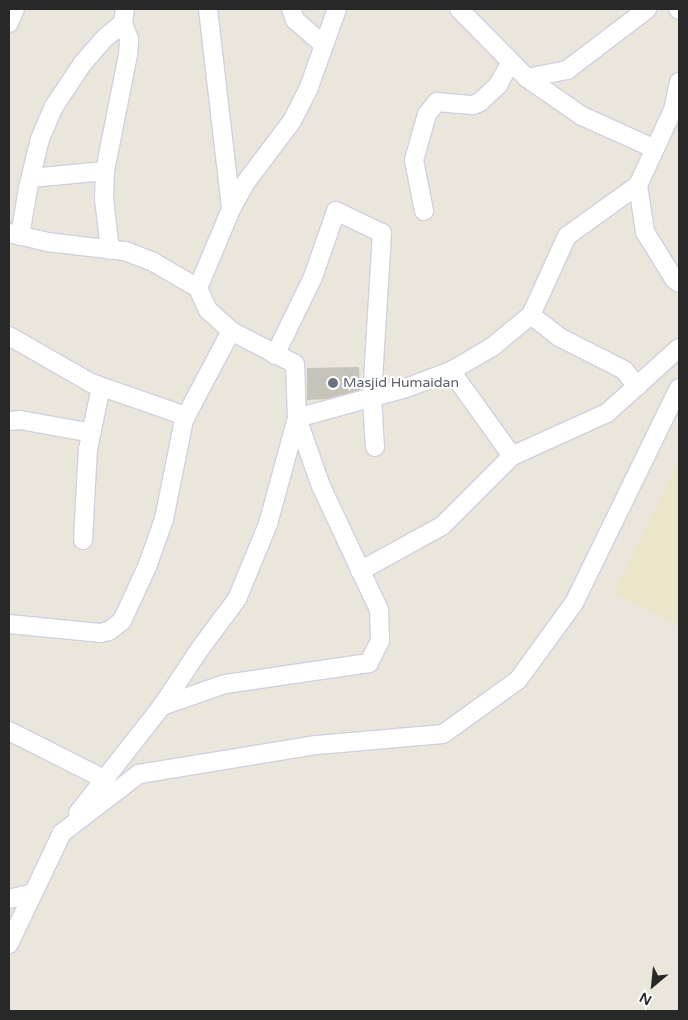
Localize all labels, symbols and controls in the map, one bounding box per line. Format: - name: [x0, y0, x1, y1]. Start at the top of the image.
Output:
- place label: Masjid Humaidan: [343, 375, 459, 391]
- marker: Masjid Humaidan: [327, 377, 339, 389]
- north arrow: [628, 960, 678, 1010]
- text: N: [637, 989, 655, 1009]

